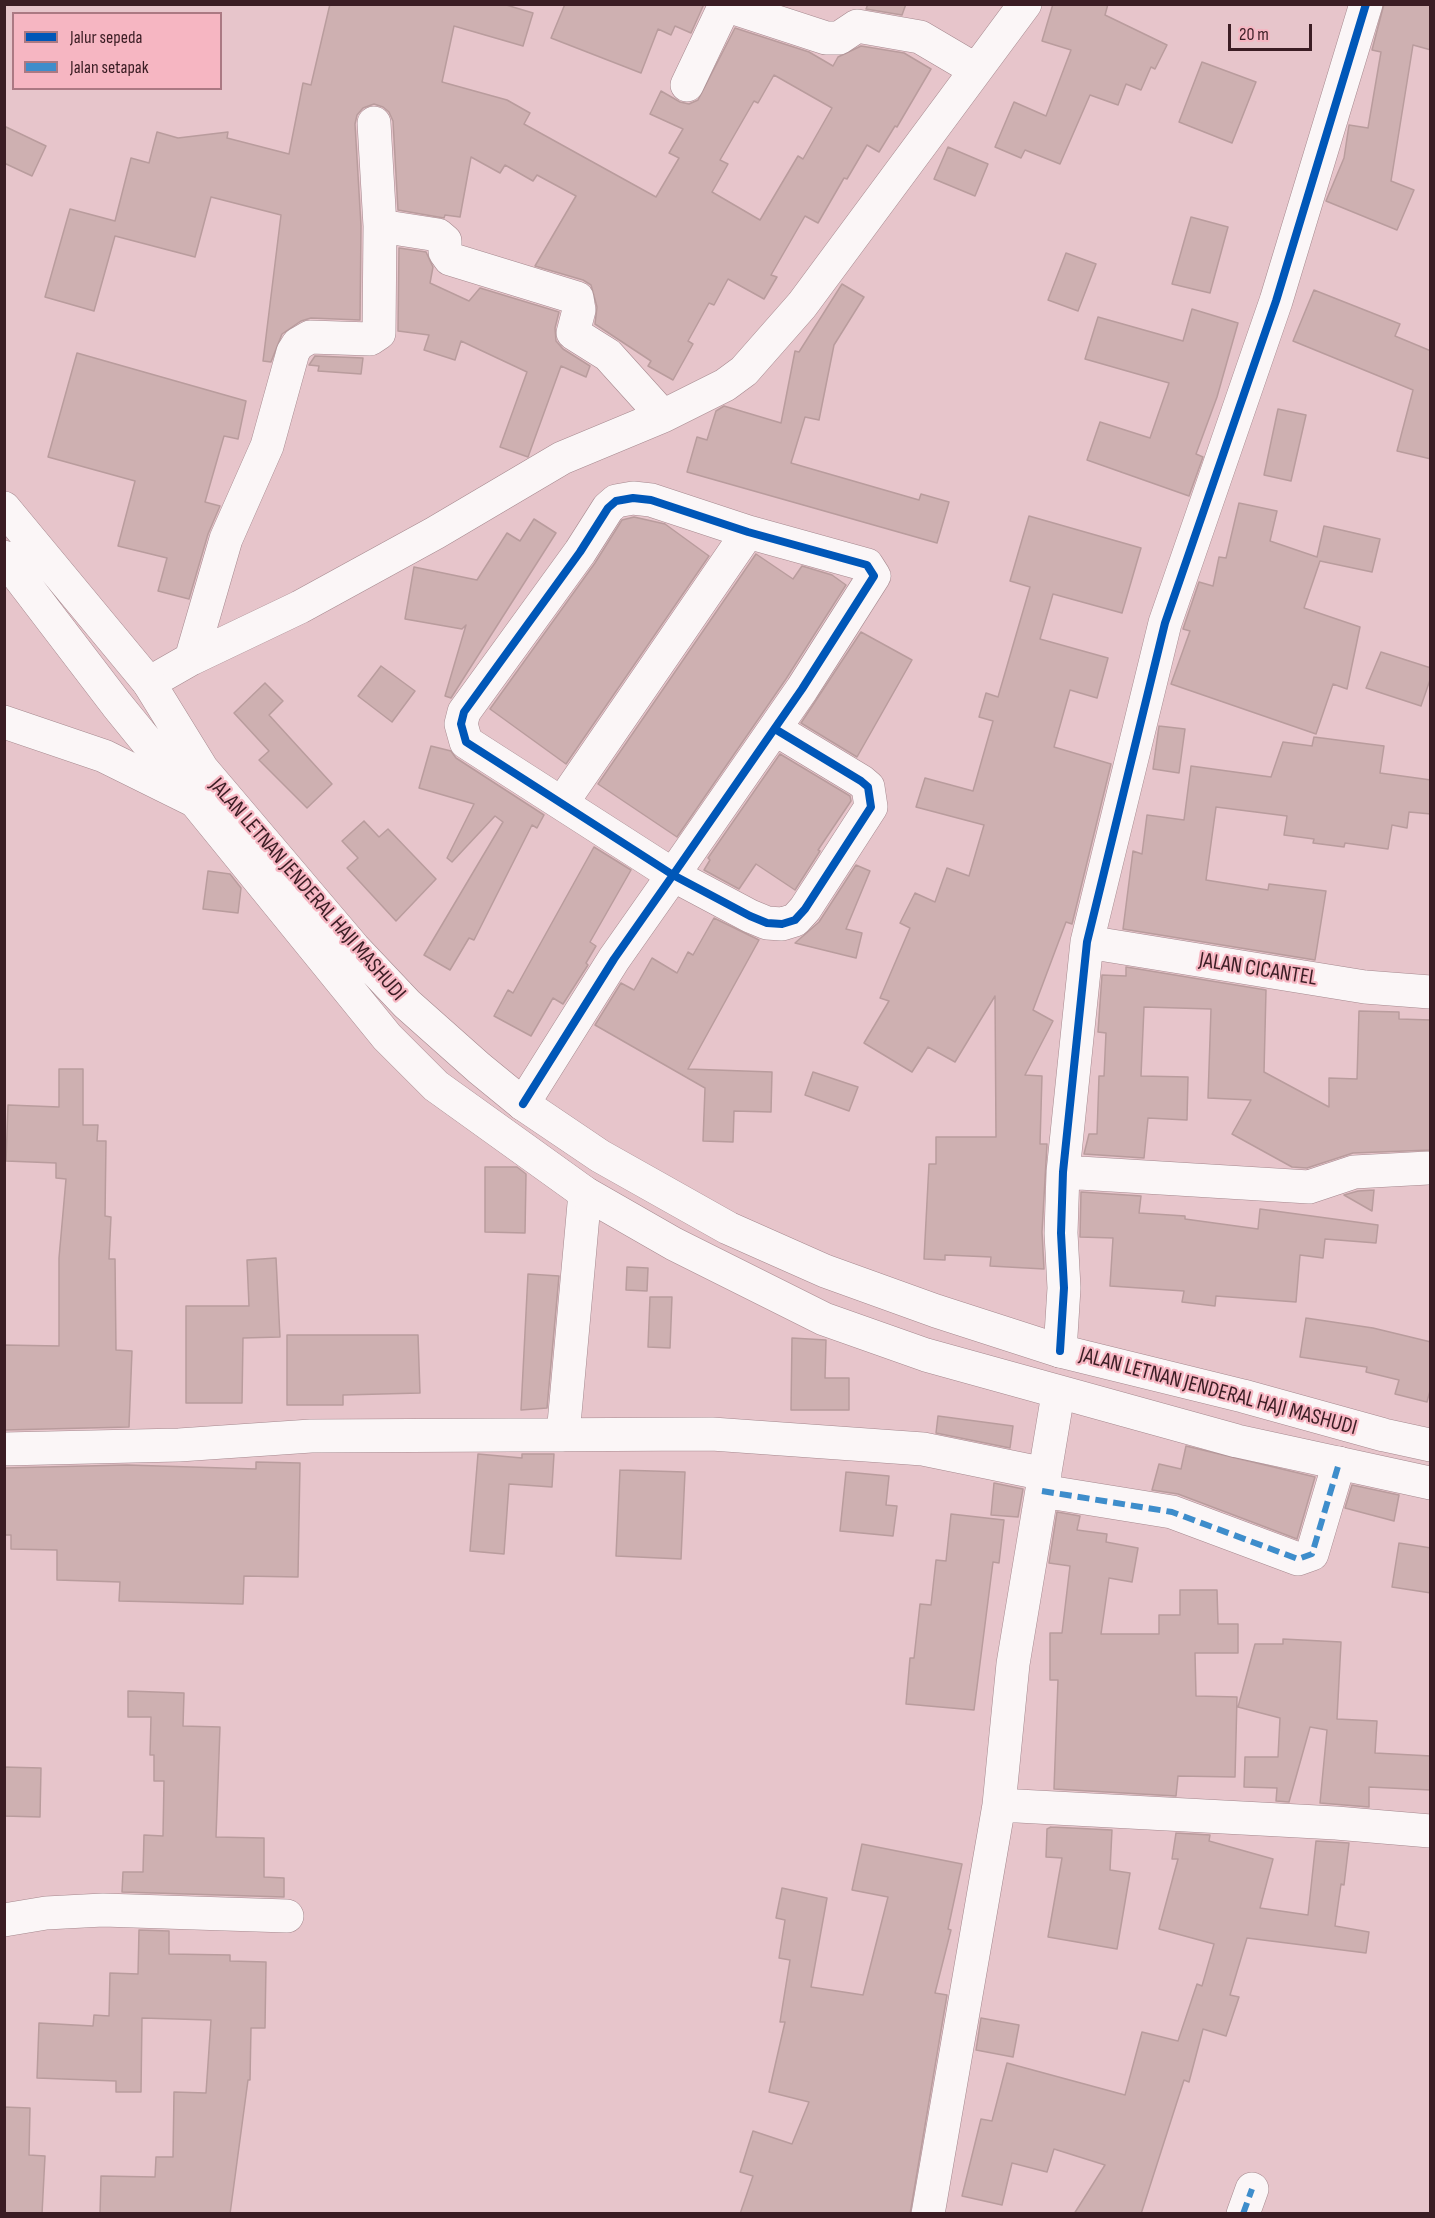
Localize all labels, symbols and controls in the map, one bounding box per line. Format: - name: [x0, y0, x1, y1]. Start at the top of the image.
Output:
- legend: [12, 12, 222, 90]
- scale bar: [1231, 12, 1315, 50]
- text: 20 m: [1239, 24, 1269, 45]
- text: Jalur sepeda: [70, 27, 142, 48]
- text: Jalan setapak: [70, 57, 149, 78]
- street label: JALAN LETNAN JENDERAL HAJI MASHUDI: [203, 773, 411, 1007]
- street label: JALAN CICANTEL: [1197, 948, 1319, 992]
- street label: JALAN LETNAN JENDERAL HAJI MASHUDI: [1076, 1342, 1360, 1442]

